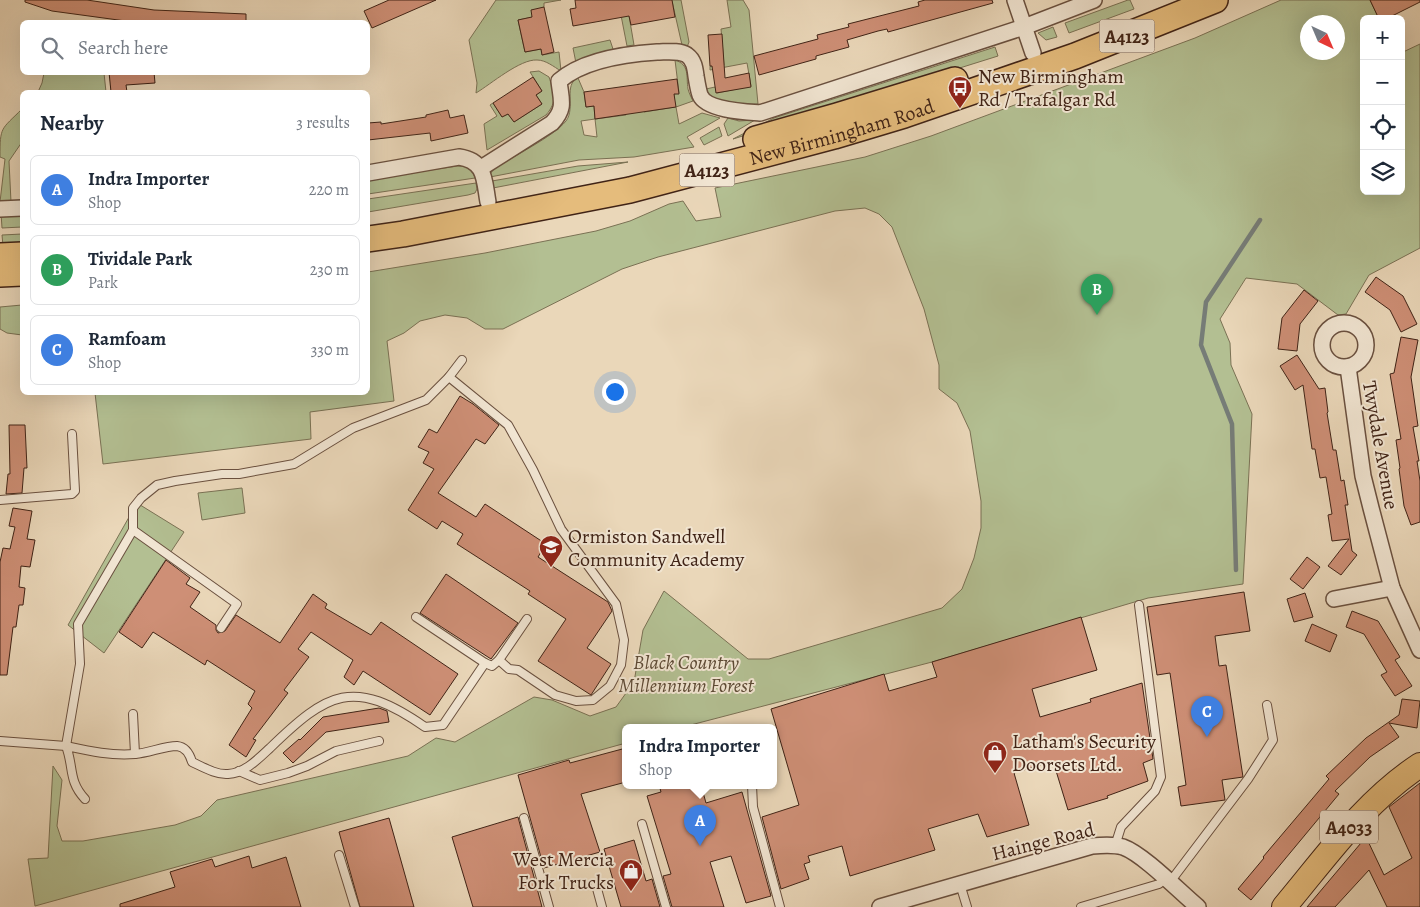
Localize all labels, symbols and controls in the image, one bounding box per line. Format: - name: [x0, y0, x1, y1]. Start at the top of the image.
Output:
- north arrow: [1300, 15, 1345, 60]
- map controls: [1360, 15, 1405, 195]
- button: +: [1360, 15, 1405, 60]
- search box: [20, 20, 370, 75]
- road number: A4123: [1100, 20, 1154, 52]
- icon: search: [38, 34, 66, 62]
- text: Search here: [78, 35, 168, 61]
- button: −: [1360, 60, 1405, 105]
- place label: New Birmingham Rd / Trafalgar Rd: [978, 63, 1124, 113]
- bus stop icon: New Birmingham Rd / Trafalgar Rd: [947, 75, 973, 109]
- street label: New Birmingham Road: [746, 92, 938, 172]
- button: locate: [1360, 105, 1405, 150]
- text: Nearby: [40, 109, 103, 137]
- text: 3 results: [296, 112, 350, 134]
- button: layers: [1360, 150, 1405, 195]
- road number: A4123: [680, 154, 734, 186]
- text: Indra Importer: [88, 166, 209, 192]
- text: A: [52, 179, 62, 201]
- text: 220 m: [309, 179, 349, 201]
- text: Shop: [88, 192, 121, 214]
- text: Tividale Park: [88, 246, 192, 272]
- text: B: [52, 259, 62, 281]
- text: 230 m: [310, 259, 349, 281]
- text: Park: [88, 272, 118, 294]
- pin: B: [1081, 274, 1113, 315]
- text: Ramfoam: [88, 326, 166, 352]
- text: C: [52, 339, 62, 361]
- text: 330 m: [311, 339, 349, 361]
- text: Shop: [88, 352, 121, 374]
- your location: [602, 379, 628, 405]
- street label: Twydale Avenue: [1356, 379, 1405, 511]
- place label: Ormiston Sandwell Community Academy: [568, 523, 745, 573]
- school or university icon: Ormiston Sandwell Community Academy: [538, 534, 564, 568]
- park label: Black Country Millennium Forest: [618, 649, 755, 699]
- pin: C: [1191, 696, 1223, 737]
- popup: [622, 724, 777, 789]
- place label: Latham's Security Doorsets Ltd.: [1012, 728, 1157, 778]
- text: Indra Importer: [639, 733, 760, 759]
- shop icon: Latham's Security Doorsets Ltd.: [982, 740, 1008, 774]
- text: Shop: [639, 759, 672, 781]
- pin: A: [684, 805, 716, 846]
- road number: A4033: [1320, 810, 1378, 844]
- street label: Hainge Road: [989, 816, 1098, 867]
- place label: West Mercia Fork Trucks: [512, 846, 615, 896]
- shop icon: West Mercia Fork Trucks: [618, 858, 644, 892]

